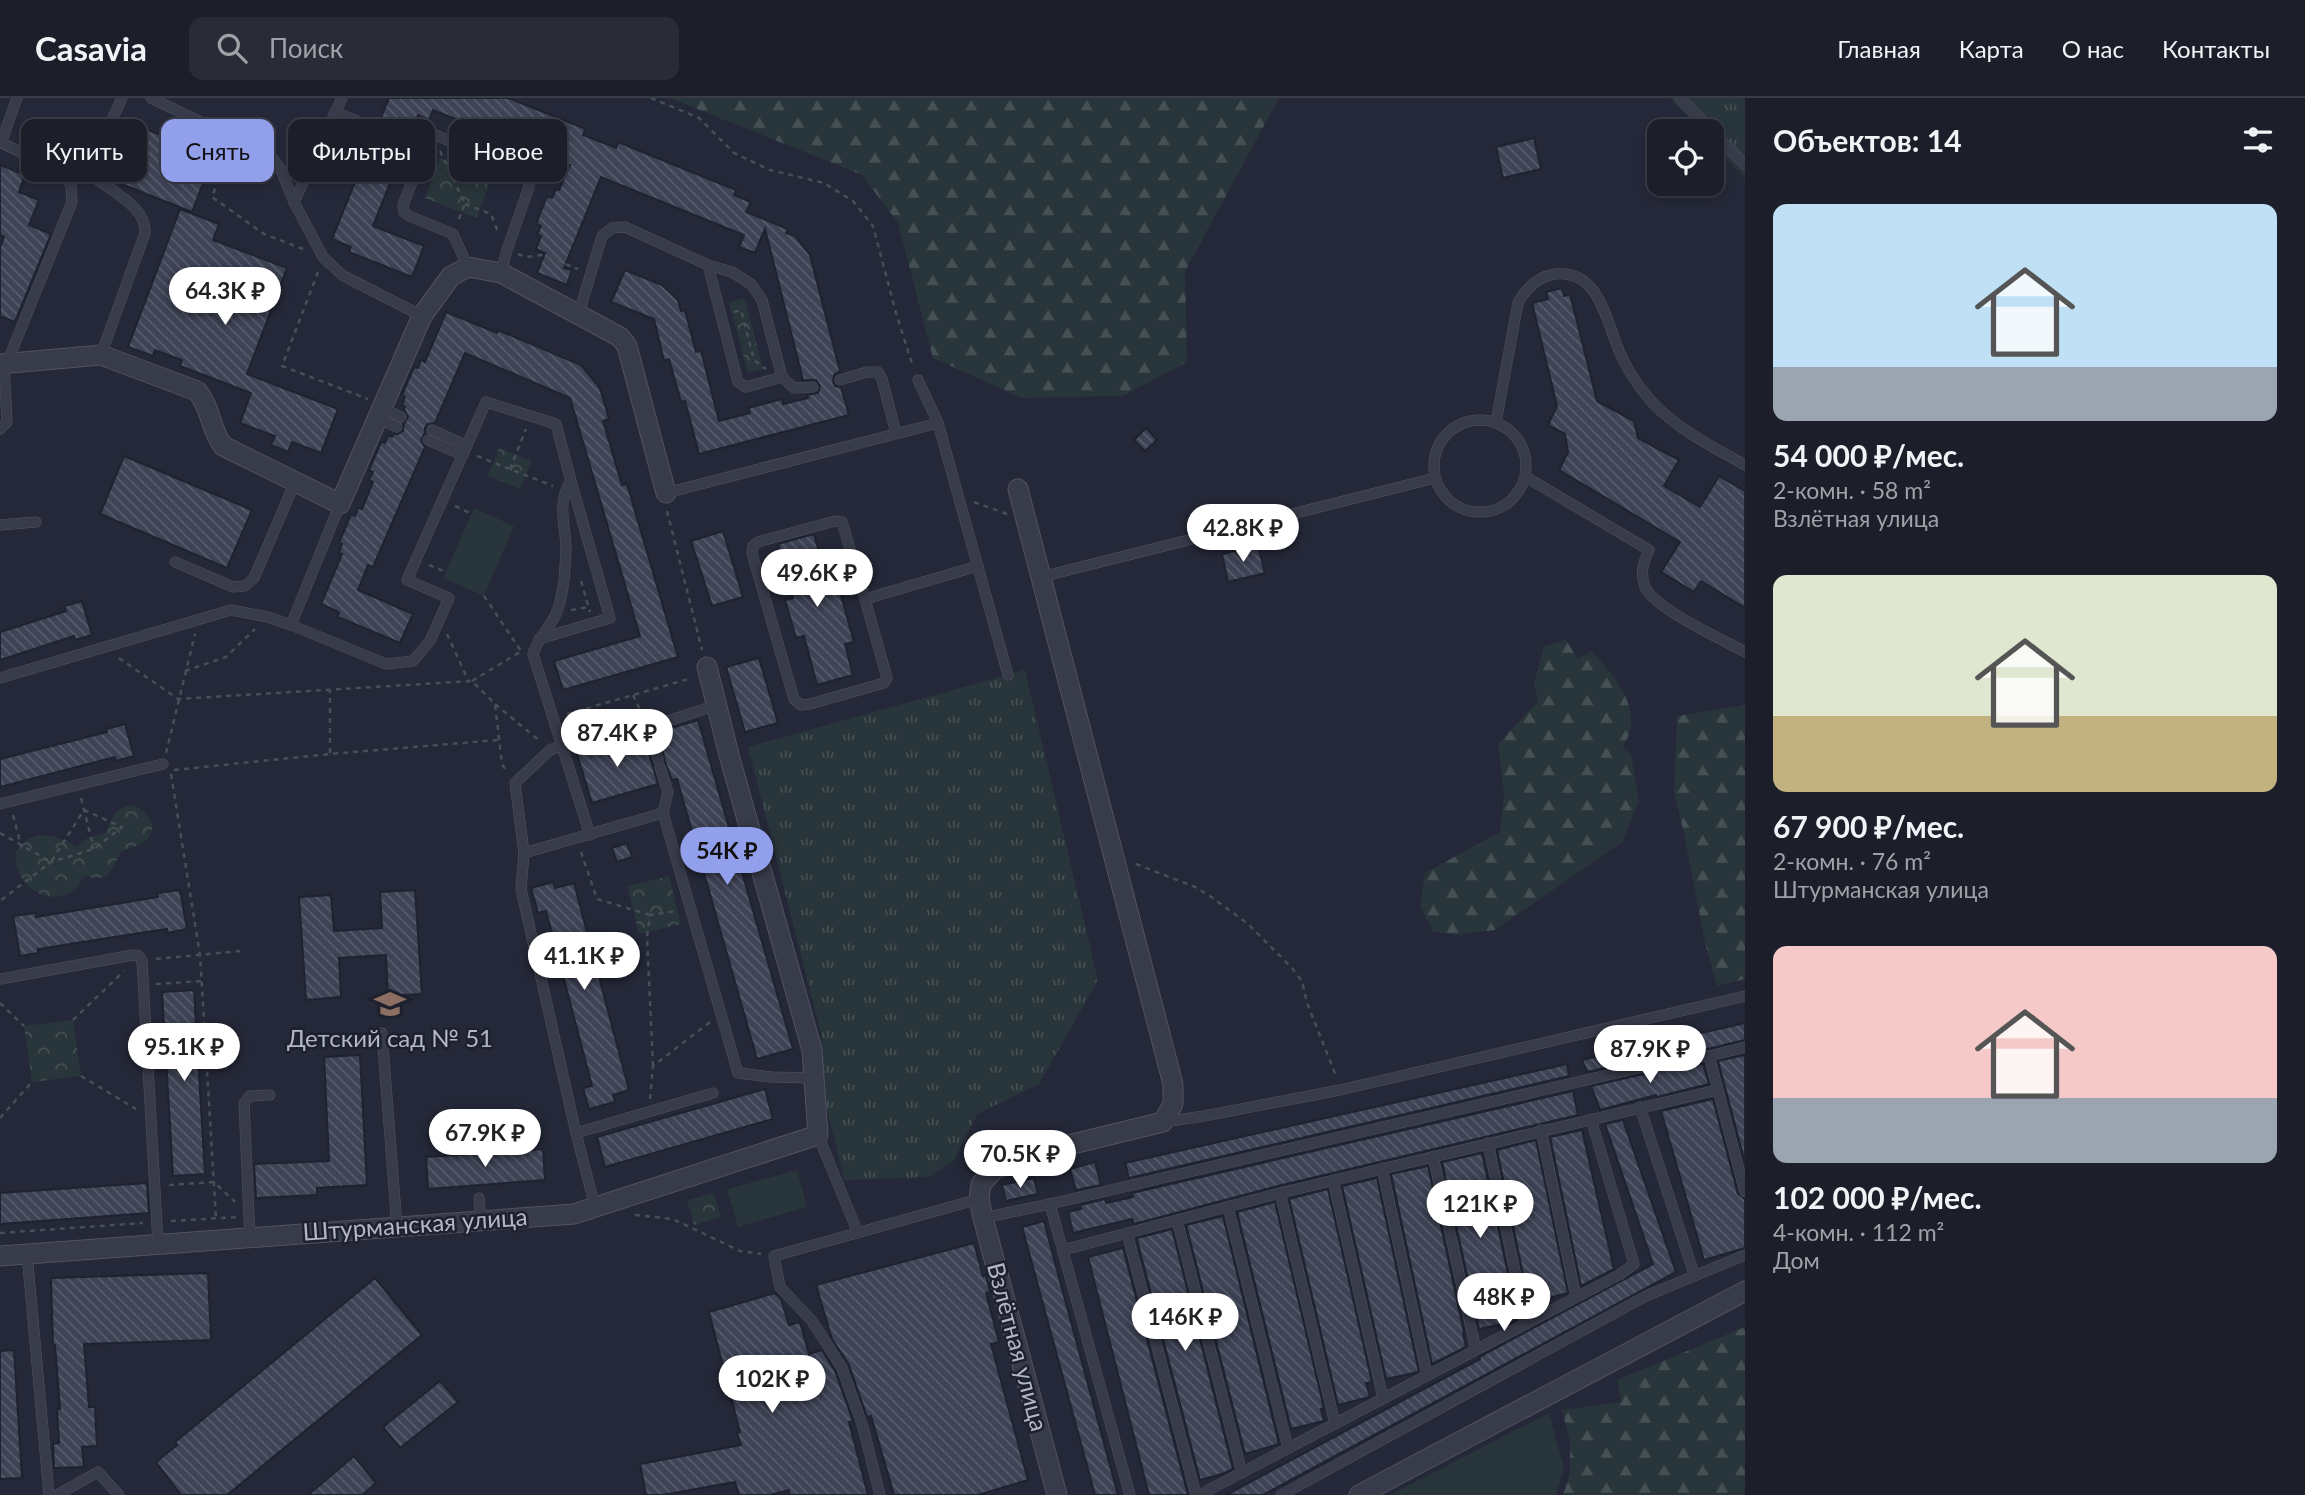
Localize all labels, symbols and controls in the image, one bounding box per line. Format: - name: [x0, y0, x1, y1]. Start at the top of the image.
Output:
- search box: [189, 17, 679, 80]
- text: Casavia: [35, 28, 147, 68]
- icon: search: [213, 29, 251, 67]
- text: Поиск: [269, 32, 343, 64]
- text: Главная: [1837, 34, 1921, 63]
- text: Карта: [1959, 34, 2024, 63]
- text: О нас: [2062, 34, 2124, 63]
- text: Контакты: [2162, 34, 2270, 63]
- chip: Купить: [21, 119, 147, 182]
- chip: Снять: [161, 119, 274, 182]
- chip: Фильтры: [288, 119, 435, 182]
- chip: Новое: [449, 119, 567, 182]
- map controls: [1647, 119, 1724, 196]
- button: locate: [1647, 119, 1724, 196]
- icon: filters: [2239, 121, 2277, 159]
- text: Объектов: 14: [1773, 122, 1962, 158]
- icon: home: [1962, 249, 2088, 375]
- pin: 64.3K ₽: [160, 268, 290, 327]
- text: 64.3K ₽: [185, 276, 265, 304]
- text: 54 000 ₽/мес.: [1773, 437, 1964, 473]
- text: 2-комн. · 58 m²: [1773, 476, 1931, 504]
- pin: 42.8K ₽: [1178, 504, 1308, 564]
- text: Взлётная улица: [1773, 504, 1939, 532]
- text: 42.8K ₽: [1203, 513, 1283, 541]
- pin: 49.6K ₽: [752, 550, 882, 609]
- text: 49.6K ₽: [777, 558, 857, 586]
- icon: home: [1962, 620, 2088, 746]
- pin: 87.4K ₽: [552, 710, 682, 769]
- text: 87.4K ₽: [577, 718, 657, 746]
- text: 67 900 ₽/мес.: [1773, 808, 1964, 844]
- pin: 54K ₽: [678, 828, 776, 887]
- text: 54K ₽: [696, 836, 758, 864]
- text: 2-комн. · 76 m²: [1773, 847, 1931, 875]
- text: Штурманская улица: [1773, 875, 1989, 903]
- pin: 41.1K ₽: [519, 932, 649, 992]
- text: 41.1K ₽: [544, 941, 624, 969]
- school or university icon: Детский сад № 51: [373, 987, 407, 1021]
- icon: home: [1962, 991, 2088, 1117]
- place label: Детский сад № 51: [287, 1023, 493, 1052]
- pin: 95.1K ₽: [119, 1024, 249, 1083]
- pin: 87.9K ₽: [1585, 1026, 1715, 1085]
- text: 95.1K ₽: [144, 1032, 224, 1060]
- text: 87.9K ₽: [1610, 1034, 1690, 1062]
- pin: 67.9K ₽: [420, 1110, 550, 1169]
- text: 67.9K ₽: [445, 1118, 525, 1146]
- pin: 70.5K ₽: [955, 1130, 1085, 1190]
- text: 70.5K ₽: [980, 1139, 1060, 1167]
- text: 102 000 ₽/мес.: [1773, 1179, 1982, 1215]
- pin: 121K ₽: [1423, 1180, 1537, 1240]
- text: 121K ₽: [1443, 1189, 1517, 1217]
- street label: Штурманская улица: [302, 1201, 528, 1246]
- text: 4-комн. · 112 m²: [1773, 1218, 1944, 1246]
- text: Дом: [1773, 1246, 1820, 1274]
- street label: Взлётная улица: [982, 1259, 1055, 1434]
- pin: 48K ₽: [1455, 1274, 1553, 1333]
- text: 48K ₽: [1473, 1282, 1535, 1310]
- pin: 146K ₽: [1128, 1294, 1242, 1353]
- text: 146K ₽: [1148, 1302, 1222, 1330]
- pin: 102K ₽: [715, 1356, 829, 1415]
- text: 102K ₽: [735, 1364, 809, 1392]

